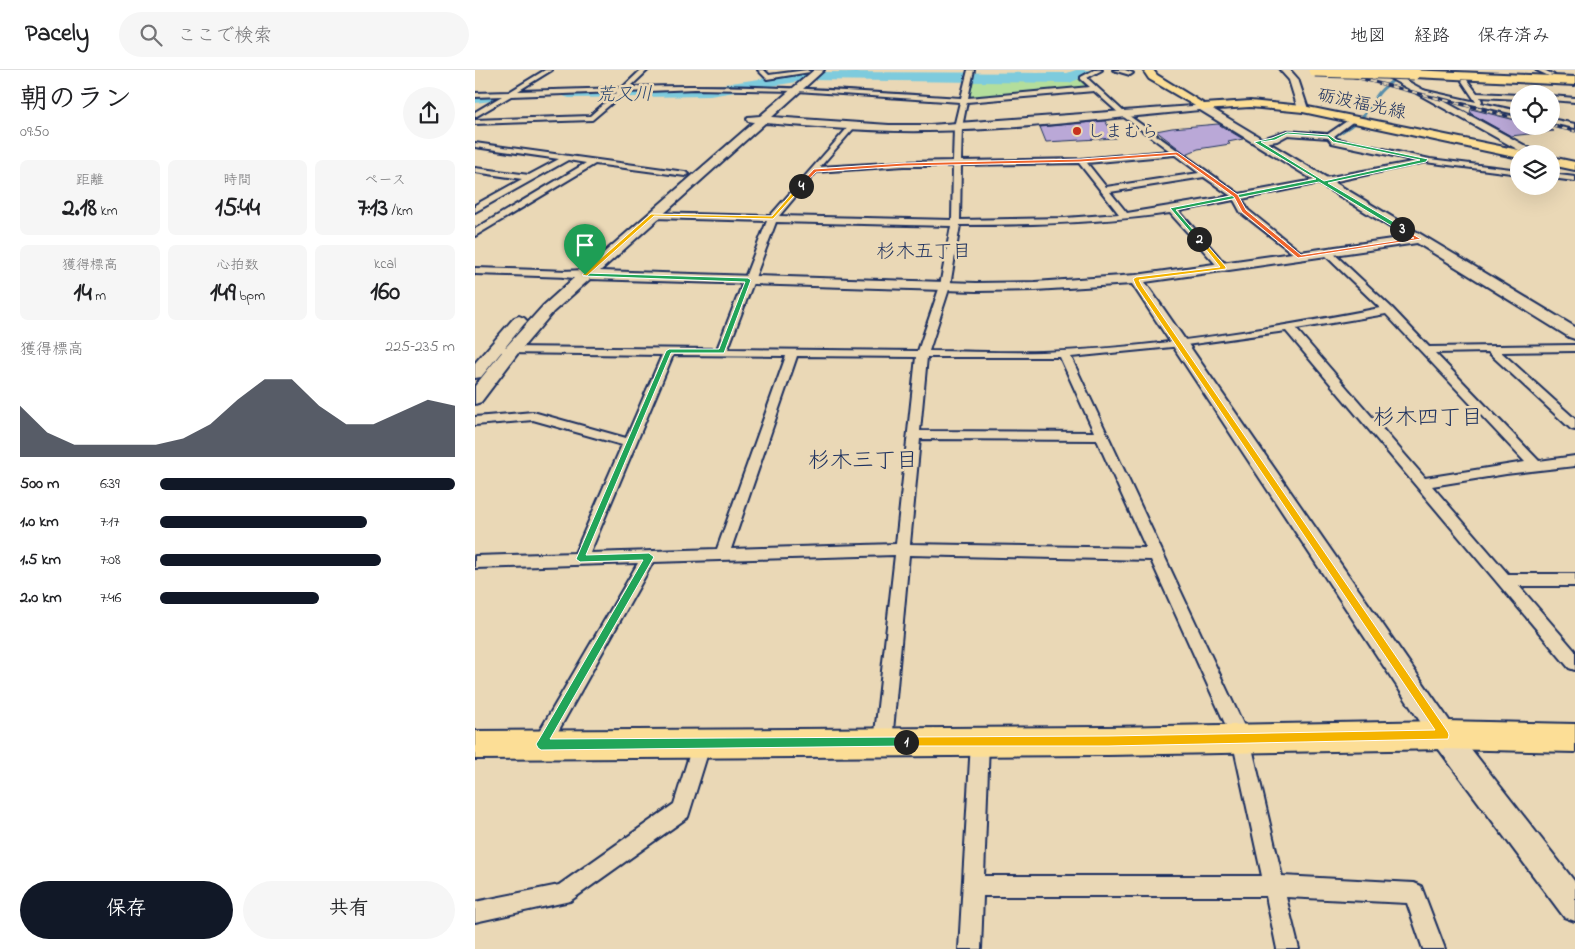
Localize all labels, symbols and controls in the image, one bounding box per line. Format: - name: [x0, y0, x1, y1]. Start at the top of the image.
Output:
- search box: [119, 12, 469, 57]
- text: Pacely: [25, 17, 89, 52]
- icon: search: [137, 21, 165, 49]
- text: ここで検索: [177, 23, 272, 50]
- text: 地図: [1350, 24, 1386, 50]
- text: 経路: [1414, 24, 1450, 50]
- text: 保存済み: [1478, 24, 1550, 50]
- text: 朝のラン: [20, 80, 132, 121]
- water label: 荒又川: [595, 82, 653, 109]
- street label: 砺波福光線: [1315, 83, 1408, 127]
- map controls: [1510, 85, 1560, 195]
- button: locate: [1510, 85, 1560, 135]
- button: share: [403, 87, 455, 139]
- text: 09:50: [20, 120, 49, 144]
- place label: しまむら: [1087, 120, 1159, 146]
- marker: しまむら: [1071, 125, 1083, 137]
- button: layers: [1510, 145, 1560, 195]
- text: 距離: [76, 170, 104, 191]
- text: 時間: [223, 170, 251, 191]
- text: ペース: [365, 170, 406, 191]
- pin: 4: [789, 174, 813, 198]
- text: 4: [799, 176, 804, 197]
- text: 2.18: [62, 191, 97, 227]
- text: 15:44: [215, 191, 260, 227]
- text: 7:13: [357, 191, 388, 227]
- text: km: [97, 201, 118, 222]
- text: /km: [388, 201, 413, 222]
- pin: 3: [1389, 216, 1415, 242]
- text: 3: [1400, 219, 1405, 240]
- pin: [564, 224, 606, 275]
- pin: 2: [1187, 226, 1211, 252]
- text: 2: [1196, 229, 1203, 250]
- icon: arrive: [571, 231, 599, 259]
- district label: 杉木五丁目: [876, 239, 972, 266]
- text: kcal: [374, 254, 396, 275]
- text: 獲得標高: [62, 255, 118, 276]
- text: 心拍数: [216, 255, 258, 276]
- text: 160: [370, 275, 400, 311]
- text: 14: [74, 276, 92, 312]
- text: 149: [210, 276, 236, 312]
- text: m: [92, 286, 106, 307]
- text: bpm: [236, 286, 265, 307]
- text: 225–235 m: [385, 335, 455, 359]
- text: 獲得標高: [20, 338, 84, 362]
- district label: 杉木四丁目: [1373, 403, 1483, 435]
- district label: 杉木三丁目: [808, 446, 918, 478]
- text: 500 m: [20, 472, 59, 496]
- text: 6:39: [100, 472, 120, 496]
- text: 1.0 km: [20, 510, 59, 534]
- text: 7:17: [100, 510, 120, 534]
- text: 1.5 km: [20, 548, 61, 572]
- text: 7:08: [100, 548, 121, 572]
- text: 2.0 km: [20, 586, 62, 610]
- text: 7:46: [100, 586, 122, 610]
- pin: 1: [893, 730, 919, 754]
- text: 1: [904, 732, 909, 753]
- button: 保存: [20, 881, 233, 939]
- button: 共有: [243, 881, 455, 939]

